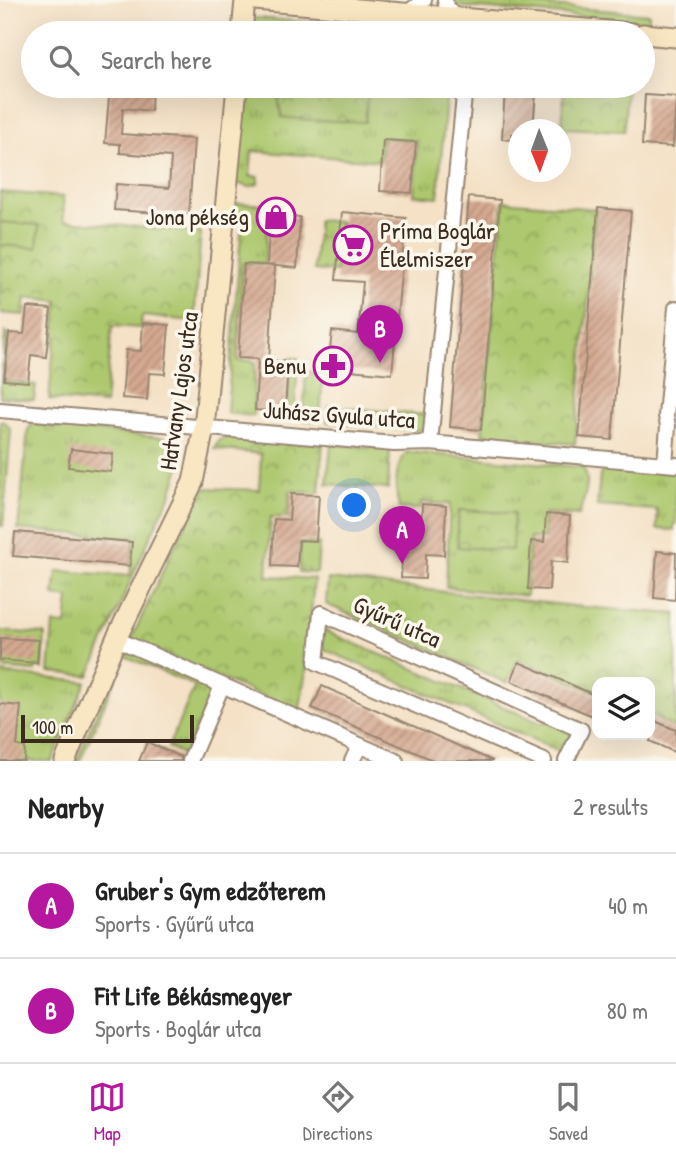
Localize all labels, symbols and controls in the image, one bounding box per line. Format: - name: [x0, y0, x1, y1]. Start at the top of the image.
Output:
- search box: [21, 21, 655, 98]
- icon: search: [45, 41, 83, 79]
- text: Search here: [101, 42, 212, 77]
- north arrow: [508, 119, 571, 182]
- shop icon: Jona pékség: [255, 196, 297, 238]
- place label: Jona pékség: [145, 200, 249, 232]
- place label: Príma Boglár Élelmiszer: [380, 214, 495, 274]
- supermarket icon: Príma Boglár Élelmiszer: [332, 224, 374, 266]
- pin: B: [357, 305, 403, 363]
- street label: Hatvany Lajos utca: [151, 310, 205, 472]
- pharmacy icon: Benu: [312, 345, 354, 387]
- place label: Benu: [264, 349, 306, 381]
- street label: Juhász Gyula utca: [262, 393, 416, 435]
- your location: [337, 488, 371, 522]
- pin: A: [379, 506, 425, 564]
- street label: Gyűrű utca: [349, 588, 446, 654]
- map controls: [592, 677, 655, 740]
- button: layers: [592, 677, 655, 740]
- scale bar: [21, 712, 194, 744]
- text: 100 m: [32, 714, 73, 740]
- text: Nearby: [28, 787, 104, 827]
- text: 2 results: [573, 791, 648, 822]
- text: Gruber's Gym edzőterem: [95, 873, 326, 908]
- text: A: [45, 890, 57, 921]
- text: 40 m: [608, 890, 648, 921]
- text: Sports · Gyűrű utca: [95, 908, 254, 939]
- text: Fit Life Békásmegyer: [95, 978, 292, 1013]
- text: B: [45, 995, 57, 1026]
- text: 80 m: [607, 995, 648, 1026]
- text: Sports · Boglár utca: [95, 1013, 261, 1044]
- tab: Map: [88, 1078, 126, 1146]
- tab: Directions: [303, 1078, 373, 1146]
- tab: Saved: [549, 1078, 588, 1146]

